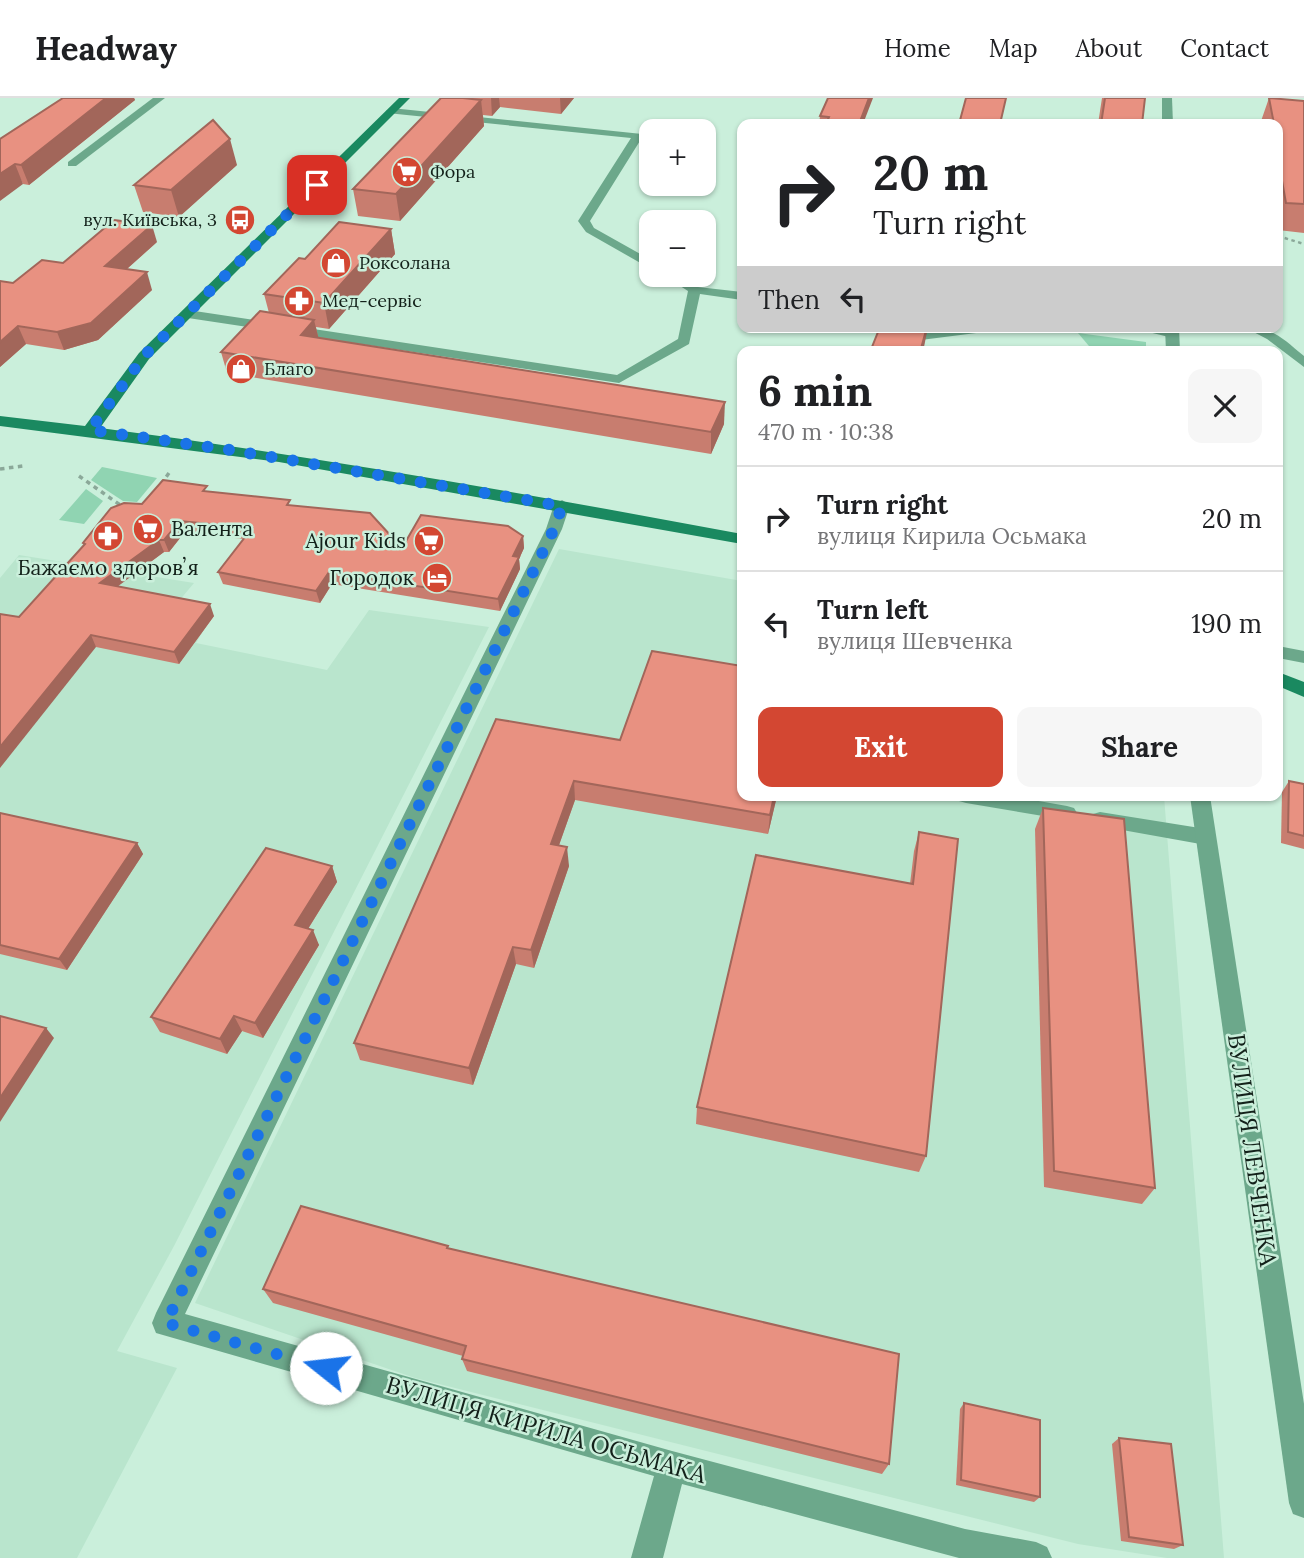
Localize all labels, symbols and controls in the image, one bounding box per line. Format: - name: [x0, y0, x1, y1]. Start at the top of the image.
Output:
- text: Headway: [35, 27, 177, 69]
- text: Home: [884, 33, 951, 64]
- text: Map: [989, 33, 1038, 64]
- text: About: [1076, 33, 1142, 64]
- text: Contact: [1180, 33, 1269, 64]
- map controls: [639, 119, 716, 287]
- button: +: [639, 119, 716, 196]
- text: 20 m: [873, 141, 988, 203]
- icon: right: [758, 147, 849, 238]
- pin: [287, 155, 347, 215]
- supermarket icon: Фора: [390, 155, 424, 189]
- place label: Фора: [430, 160, 475, 183]
- icon: arrive: [298, 166, 336, 204]
- text: Turn right: [873, 202, 1026, 243]
- bus stop icon: вул. Київська, 3: [223, 203, 257, 237]
- place label: вул. Київська, 3: [83, 208, 217, 231]
- button: −: [639, 210, 716, 287]
- shop icon: Роксолана: [319, 246, 353, 280]
- place label: Роксолана: [359, 251, 450, 274]
- icon: left: [834, 280, 872, 318]
- text: Then: [758, 283, 820, 316]
- pharmacy icon: Мед-сервіс: [282, 284, 316, 318]
- place label: Мед-сервіс: [322, 289, 422, 312]
- shop icon: Благо: [224, 352, 258, 386]
- place label: Благо: [264, 357, 314, 380]
- text: 6 min: [758, 364, 872, 418]
- button: close: [1188, 369, 1262, 443]
- text: 470 m · 10:38: [758, 417, 894, 446]
- text: Turn right: [817, 488, 948, 521]
- icon: right: [758, 500, 796, 538]
- text: 20 m: [1202, 502, 1262, 535]
- supermarket icon: Валента: [131, 512, 165, 546]
- place label: Валента: [171, 515, 253, 542]
- pharmacy icon: Бажаємо здоровʼя: [91, 519, 125, 553]
- text: вулиця Кирила Осьмака: [817, 521, 1087, 550]
- supermarket icon: Ajour Kids: [412, 524, 446, 558]
- place label: Ajour Kids: [304, 527, 406, 554]
- place label: Бажаємо здоровʼя: [17, 554, 199, 581]
- hotel icon: Городок: [420, 561, 454, 595]
- place label: Городок: [329, 564, 415, 591]
- text: Turn left: [817, 593, 928, 626]
- icon: left: [758, 605, 796, 643]
- text: 190 m: [1191, 607, 1262, 640]
- text: вулиця Шевченка: [817, 626, 1013, 655]
- button: Exit: [758, 707, 1003, 787]
- button: Share: [1017, 707, 1262, 787]
- street label: ВУЛИЦЯ ЛЕВЧЕНКА: [1221, 1032, 1284, 1269]
- position arrow: [289, 1331, 363, 1405]
- street label: ВУЛИЦЯ КИРИЛА ОСЬМАКА: [382, 1369, 711, 1490]

